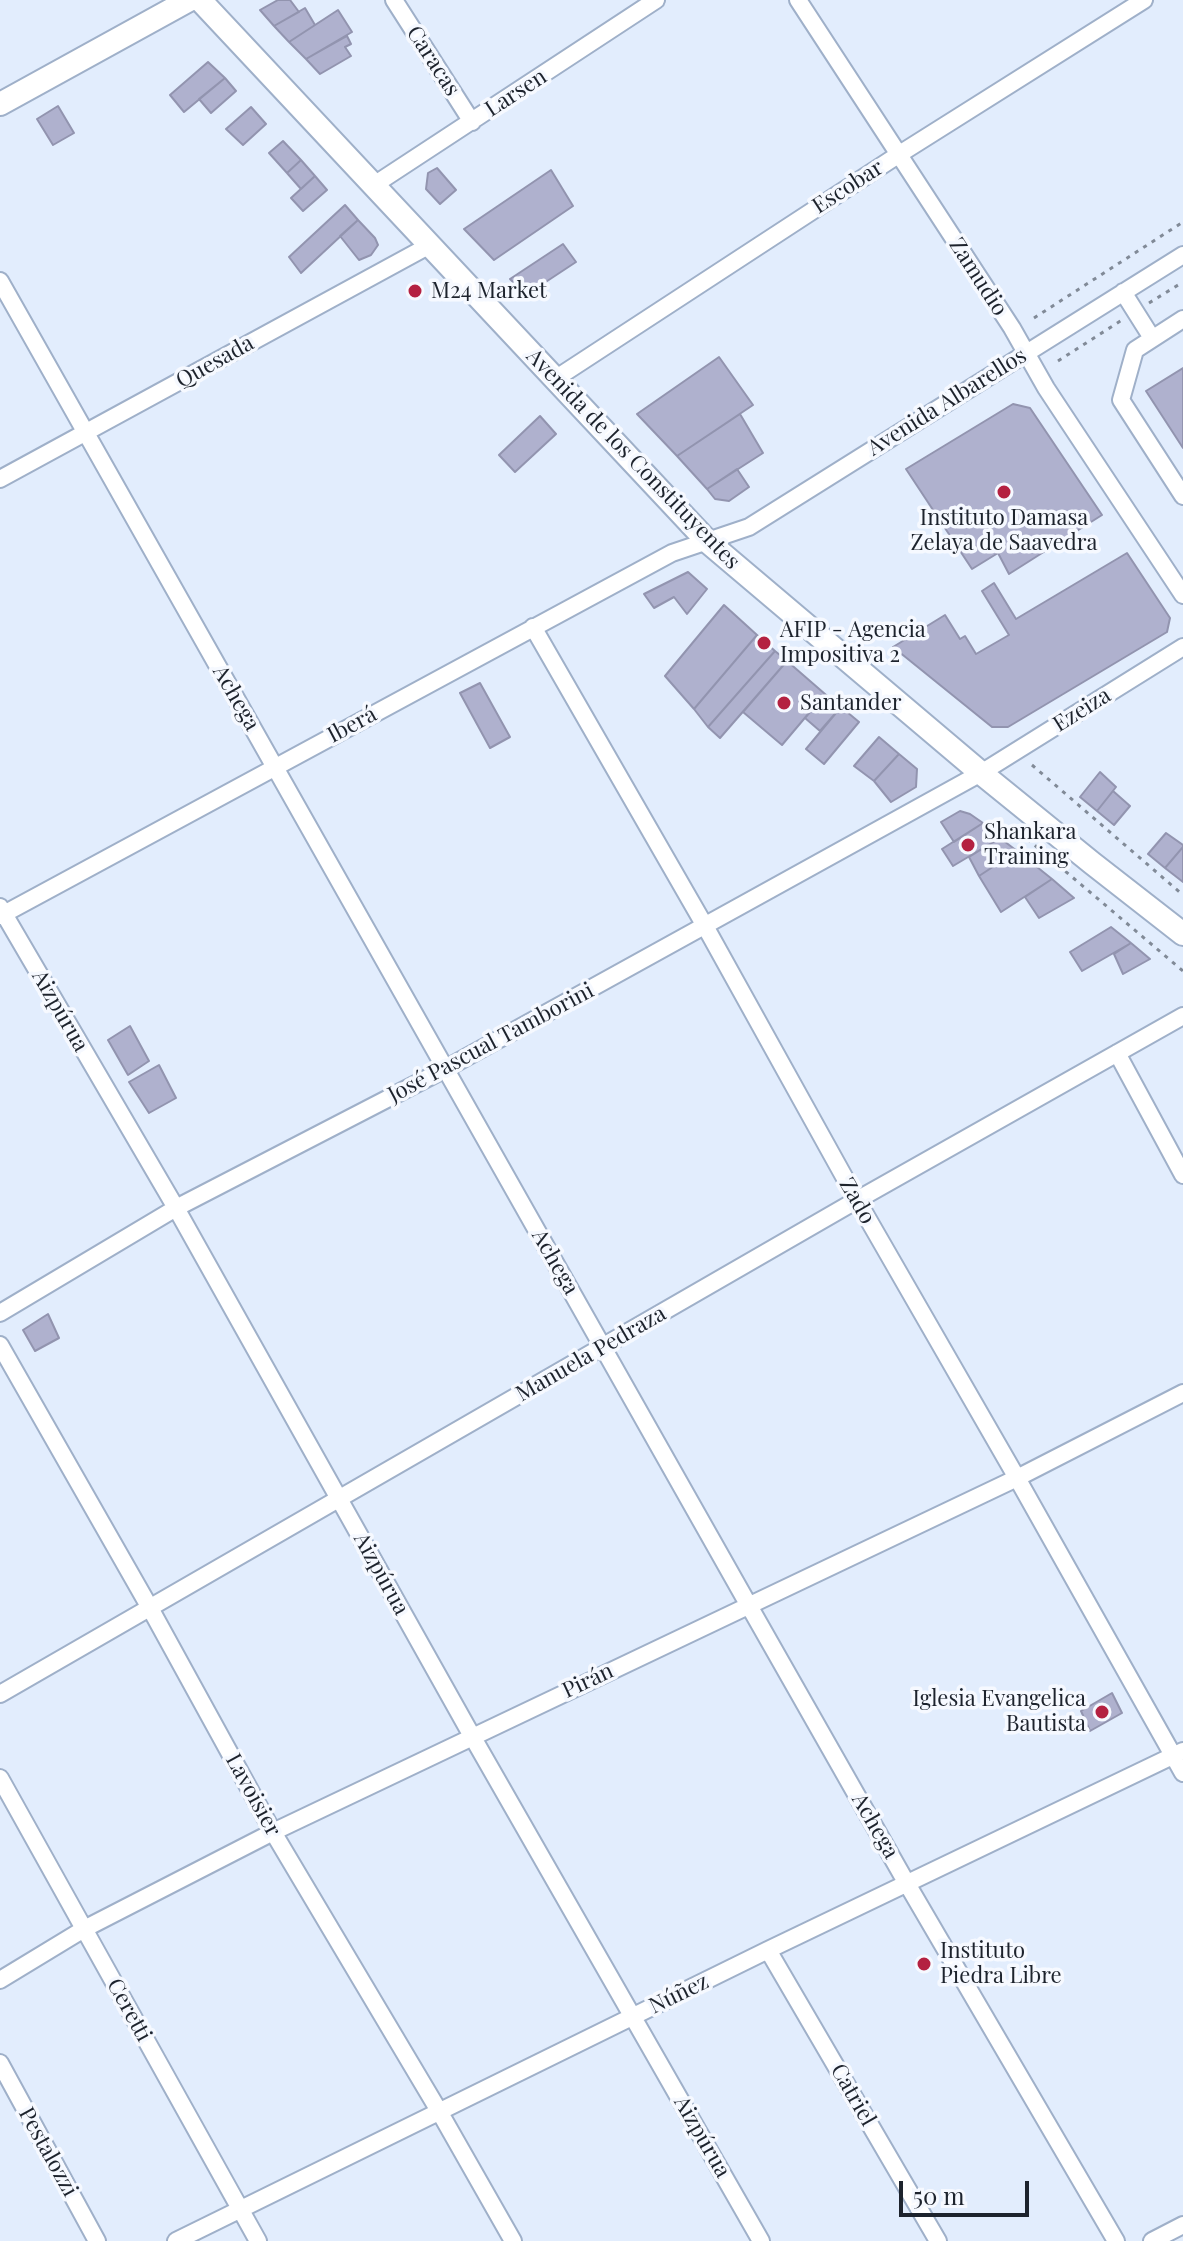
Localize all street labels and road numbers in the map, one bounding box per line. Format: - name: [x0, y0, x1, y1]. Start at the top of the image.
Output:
- street label: Caracas: [401, 21, 465, 101]
- street label: Larsen: [480, 63, 552, 123]
- street label: Escobar: [808, 154, 888, 220]
- street label: Zamudio: [943, 233, 1013, 321]
- street label: Quesada: [172, 330, 258, 394]
- street label: Avenida Albarellos: [863, 342, 1031, 462]
- street label: Avenida de los Constituyentes: [521, 343, 745, 575]
- street label: Achega: [207, 661, 265, 735]
- street label: Ezeiza: [1048, 682, 1116, 738]
- street label: Iberá: [323, 701, 381, 749]
- street label: Aizpúrua: [26, 965, 94, 1057]
- street label: José Pascual Tamborini: [384, 978, 598, 1108]
- street label: Zado: [833, 1173, 881, 1229]
- street label: Achega: [526, 1225, 584, 1299]
- street label: Manuela Pedraza: [511, 1300, 671, 1408]
- street label: Aizpúrua: [348, 1528, 414, 1620]
- street label: Pirán: [558, 1658, 618, 1704]
- street label: Lavoisier: [220, 1749, 286, 1841]
- street label: Achega: [846, 1789, 904, 1863]
- street label: Núñez: [645, 1968, 713, 2020]
- street label: Ceretti: [101, 1974, 157, 2046]
- street label: Catriel: [825, 2059, 881, 2131]
- street label: Aizpúrua: [668, 2091, 736, 2183]
- street label: Pestalozzi: [13, 2103, 83, 2201]

